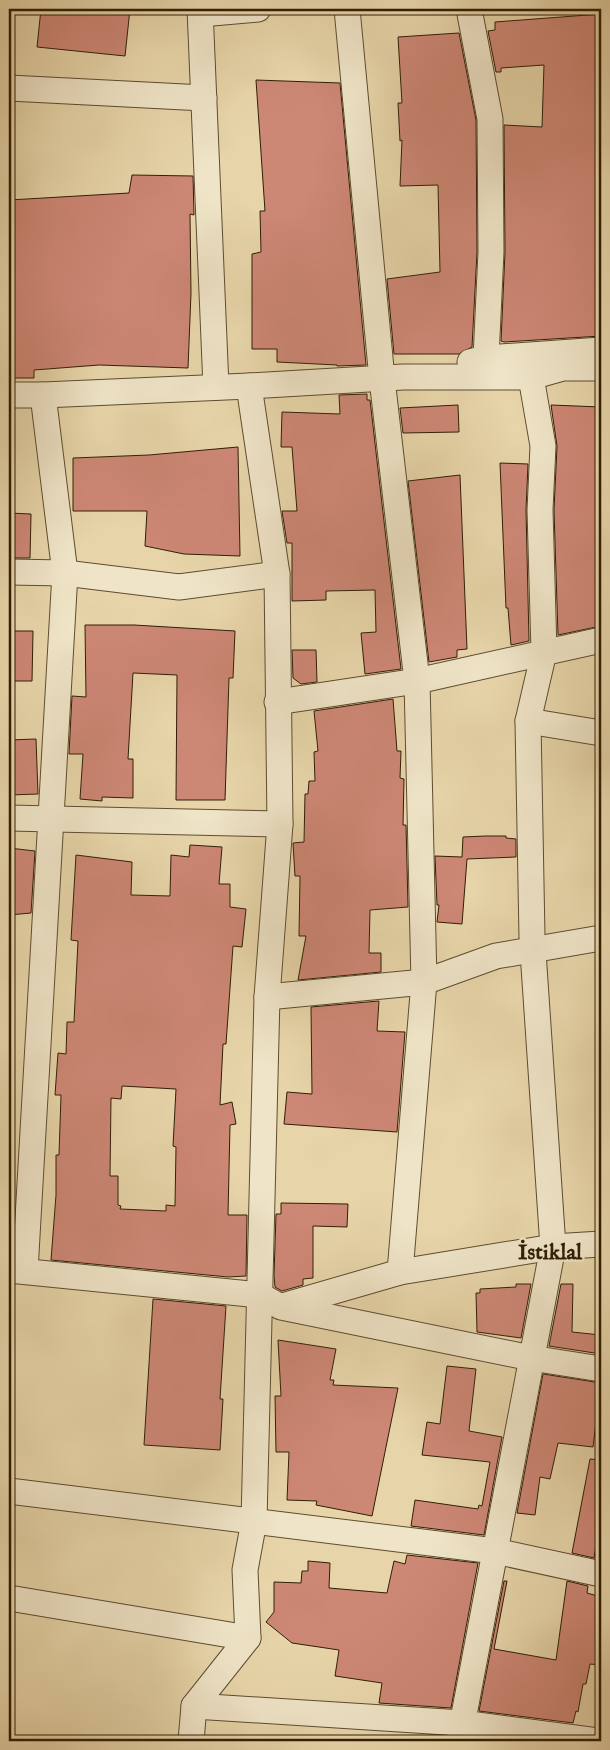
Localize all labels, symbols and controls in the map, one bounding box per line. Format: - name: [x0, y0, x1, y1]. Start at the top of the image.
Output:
- district label: İstiklal: [518, 1239, 583, 1267]

